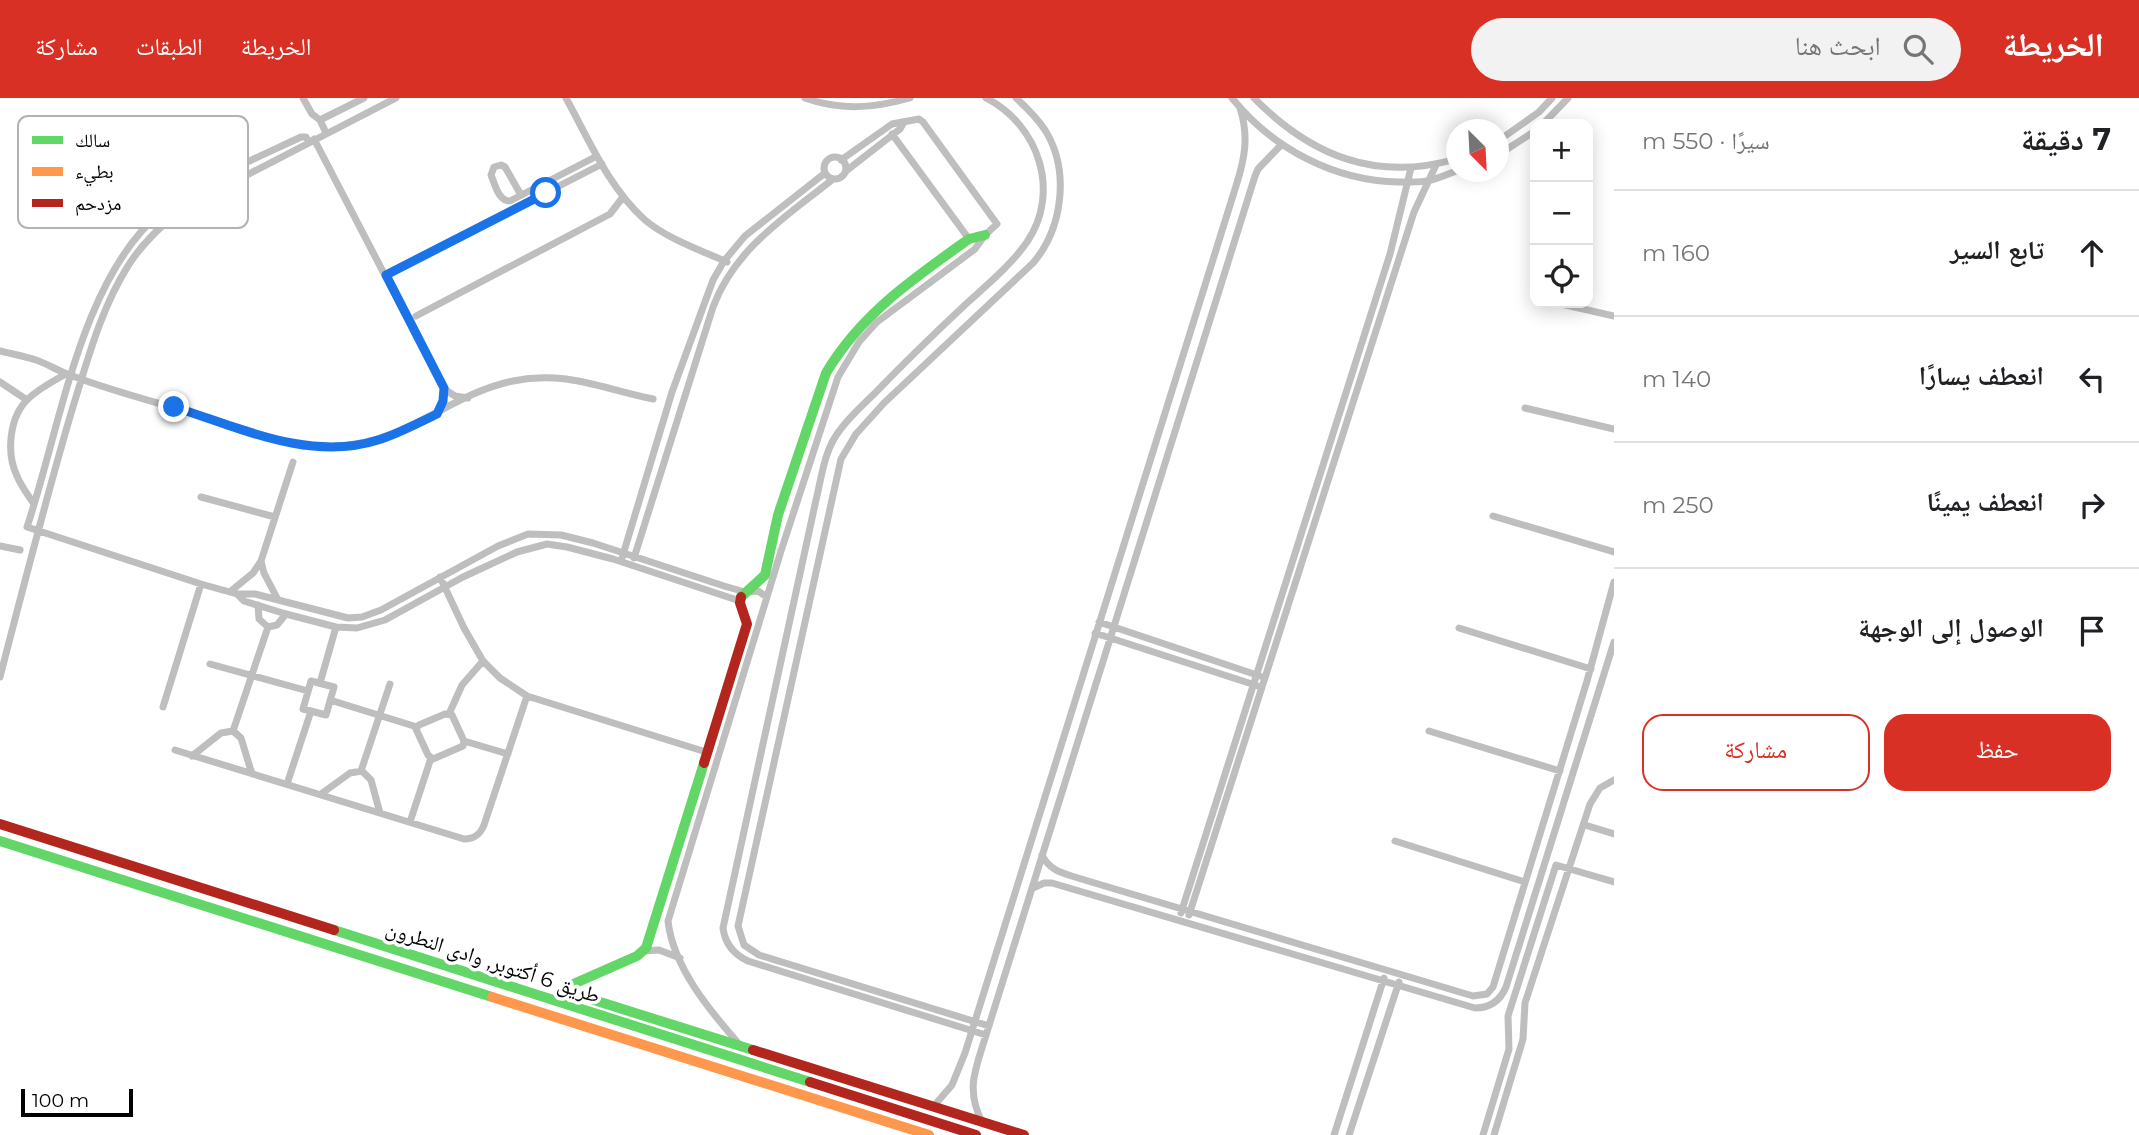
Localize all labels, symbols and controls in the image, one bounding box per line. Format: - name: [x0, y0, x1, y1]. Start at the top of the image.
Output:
- search box: [1471, 18, 1961, 81]
- text: الخريطة: [2003, 24, 2104, 64]
- text: ابحث هنا: [1795, 30, 1881, 62]
- icon: search: [1899, 30, 1937, 68]
- text: مشاركة: [35, 32, 98, 61]
- text: الطبقات: [136, 32, 203, 61]
- text: الخريطة: [241, 32, 311, 61]
- legend: [18, 116, 248, 228]
- north arrow: [1446, 119, 1509, 182]
- map controls: [1530, 119, 1593, 308]
- button: +: [1530, 119, 1593, 182]
- text: 7 دقيقة: [2021, 121, 2111, 158]
- text: سيرًا · 550 m: [1642, 127, 1770, 155]
- text: سالك: [75, 129, 110, 152]
- text: بطيء: [75, 160, 114, 187]
- route start: [530, 177, 561, 208]
- button: −: [1530, 182, 1593, 245]
- text: مزدحم: [75, 192, 121, 216]
- text: تابع السير: [1950, 234, 2044, 266]
- icon: ahead: [2073, 234, 2111, 272]
- text: 160 m: [1642, 239, 1710, 267]
- button: locate: [1530, 245, 1593, 308]
- text: انعطف يسارًا: [1919, 360, 2044, 392]
- icon: left: [2073, 360, 2111, 398]
- text: 140 m: [1642, 365, 1711, 393]
- route end: [158, 391, 189, 422]
- text: انعطف يمينًا: [1926, 486, 2044, 518]
- icon: right: [2073, 486, 2111, 524]
- text: 250 m: [1642, 491, 1714, 519]
- text: الوصول إلى الوجهة: [1858, 612, 2044, 644]
- icon: arrive: [2073, 612, 2111, 650]
- button: مشاركة: [1642, 714, 1870, 791]
- button: حفظ: [1884, 714, 2111, 791]
- street label: طريق 6 أكتوبر, وادى النطرون: [383, 915, 603, 1009]
- scale bar: [21, 1086, 133, 1118]
- text: 100 m: [32, 1089, 89, 1112]

